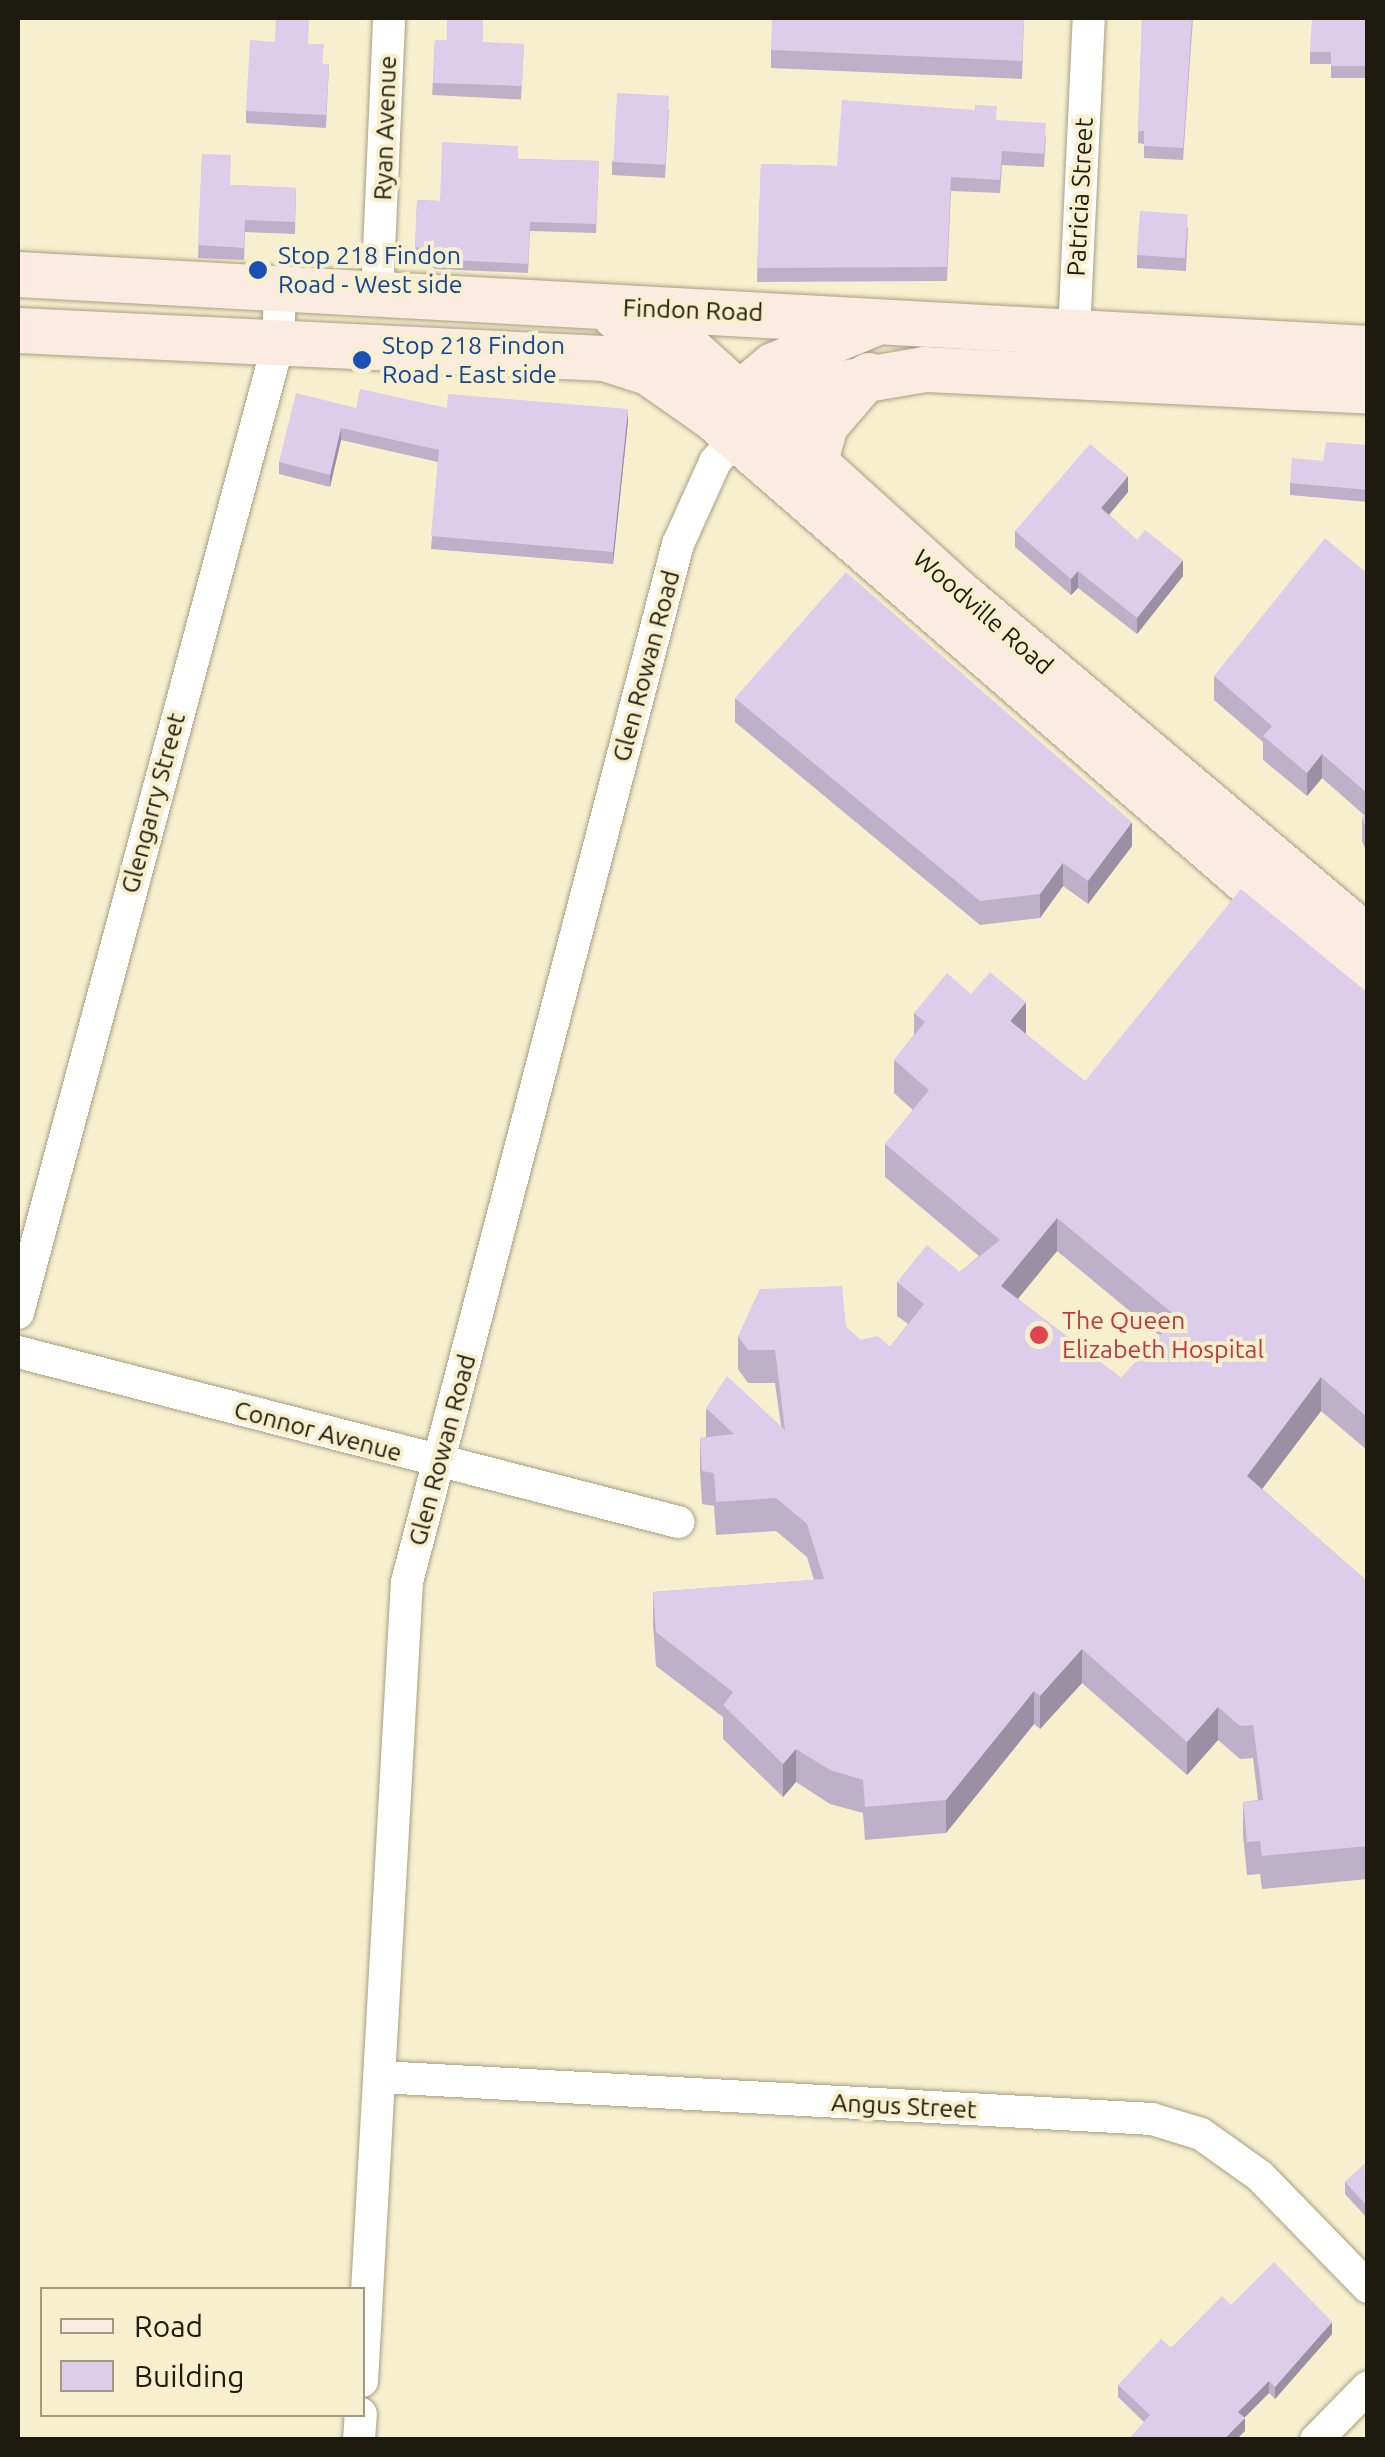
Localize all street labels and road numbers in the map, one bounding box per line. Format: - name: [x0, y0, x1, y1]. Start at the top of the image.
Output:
- street label: Ryan Avenue: [367, 55, 403, 201]
- street label: Patricia Street: [1061, 117, 1099, 277]
- street label: Findon Road: [622, 293, 764, 327]
- street label: Woodville Road: [907, 543, 1059, 681]
- street label: Glen Rowan Road: [606, 567, 686, 765]
- street label: Glengarry Street: [115, 710, 191, 896]
- street label: Glen Rowan Road: [402, 1351, 482, 1549]
- street label: Connor Avenue: [231, 1394, 405, 1468]
- street label: Angus Street: [831, 2087, 977, 2125]

